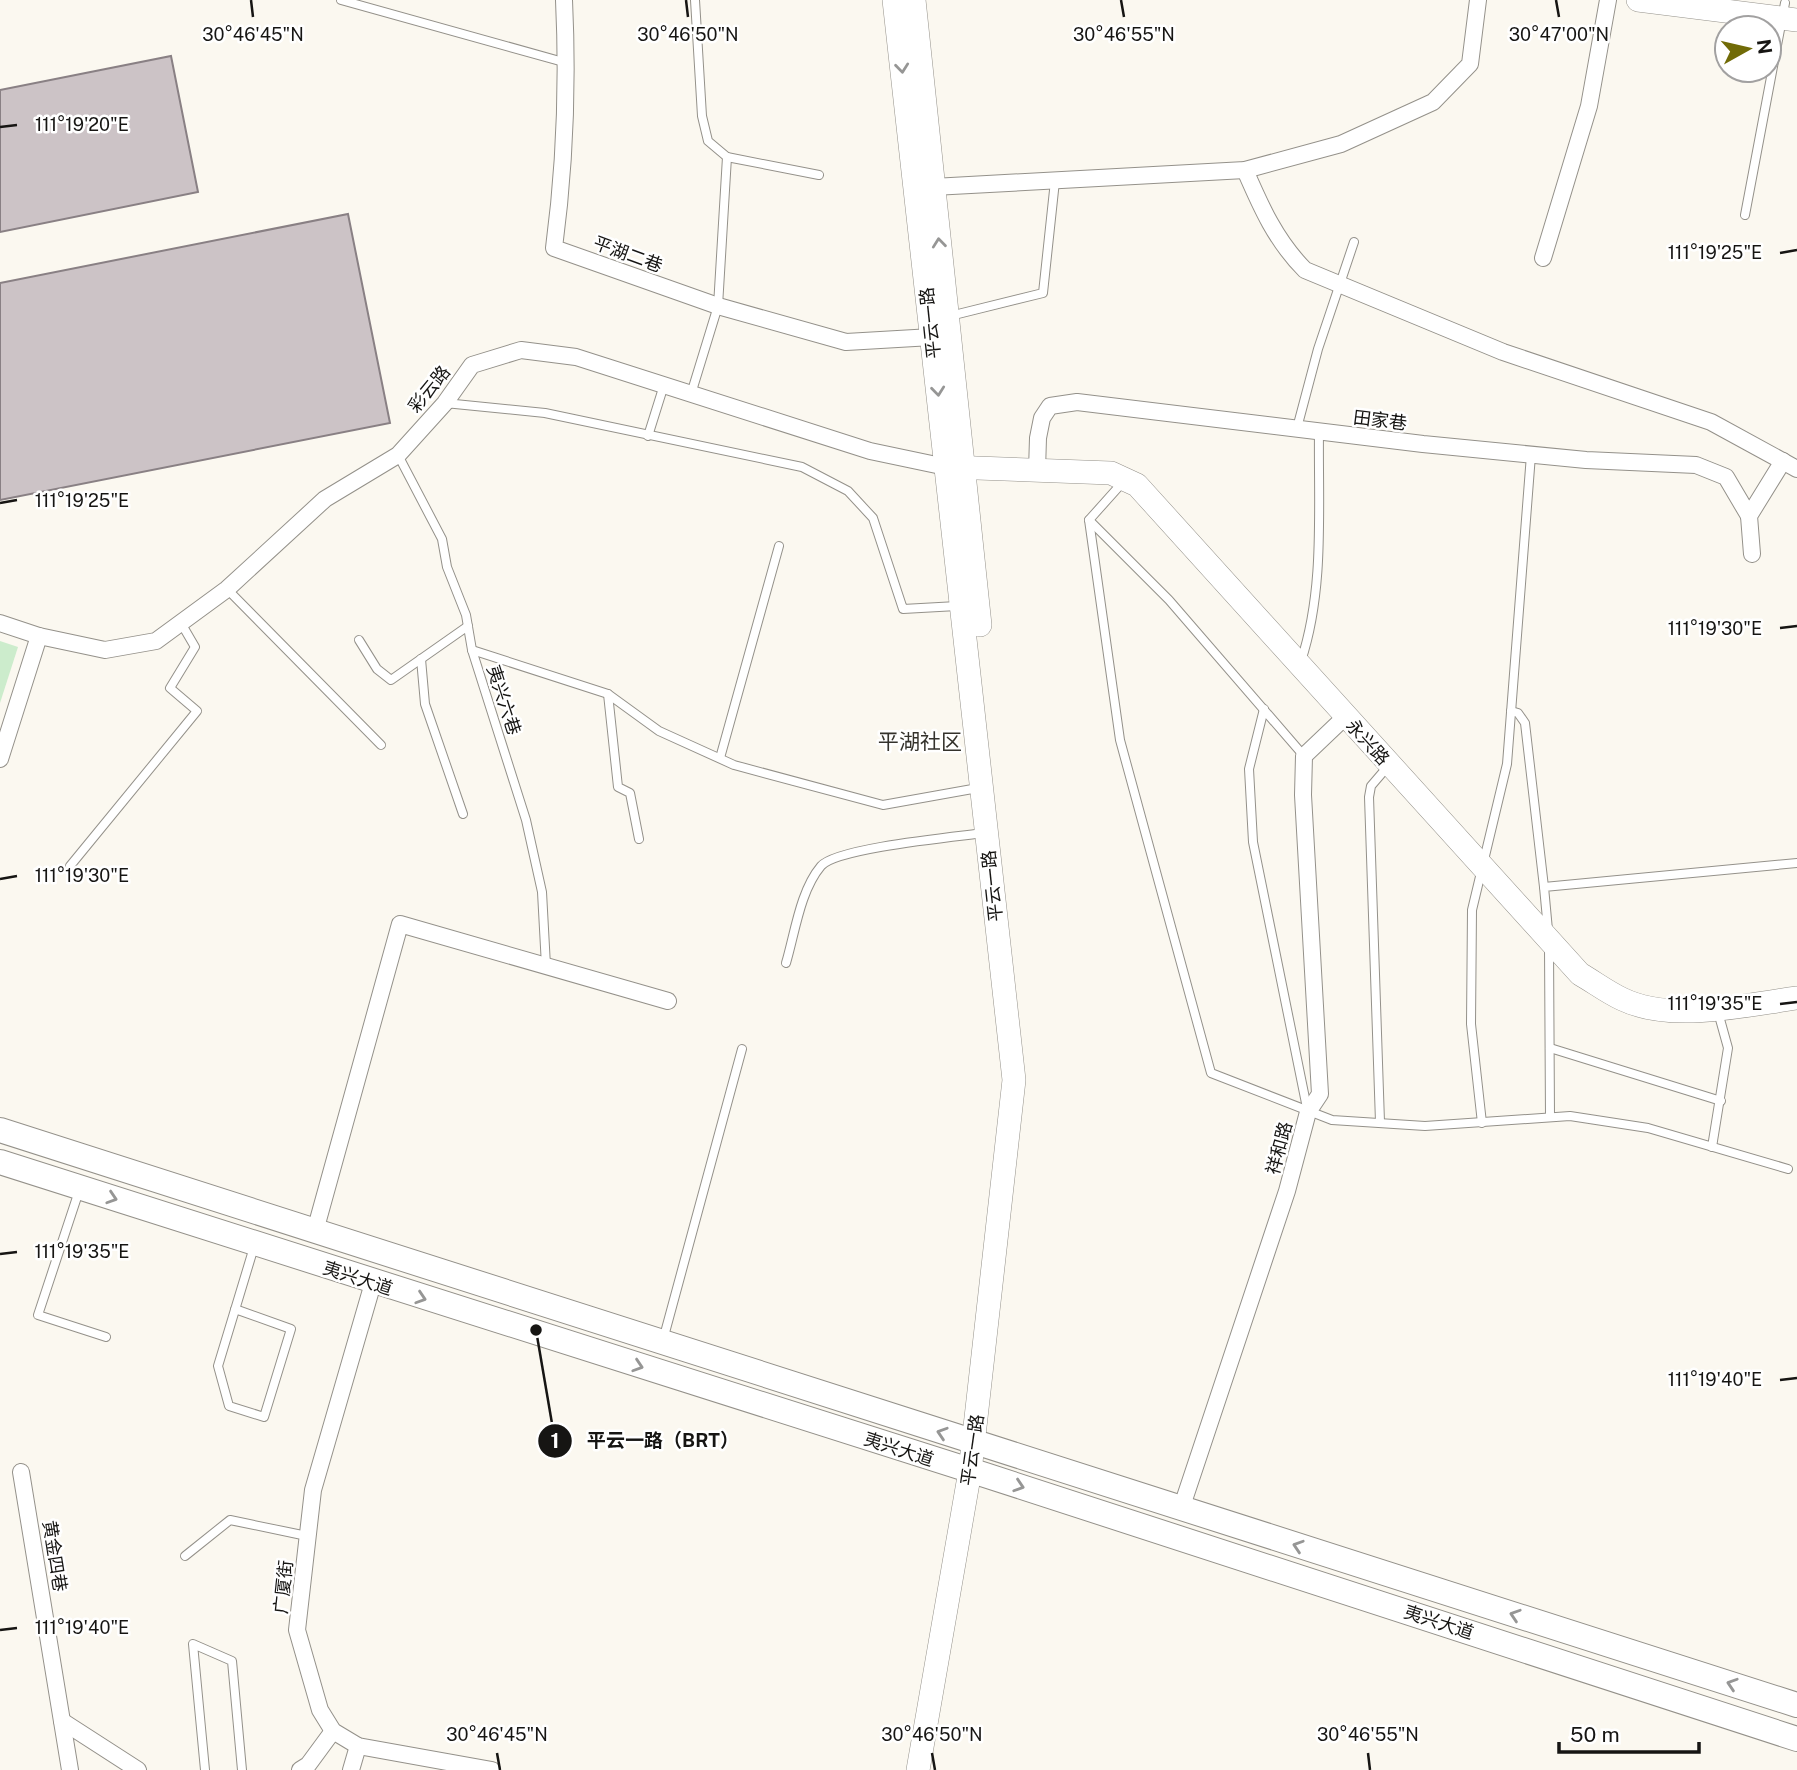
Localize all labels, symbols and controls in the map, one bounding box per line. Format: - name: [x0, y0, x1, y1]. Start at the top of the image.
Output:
- north arrow: [1713, 14, 1783, 84]
- text: 30°46'45"N: [202, 24, 304, 45]
- text: 30°46'50"N: [637, 24, 739, 45]
- text: 30°46'55"N: [1073, 24, 1175, 45]
- text: 30°47'00"N: [1509, 24, 1609, 45]
- text: N: [1753, 38, 1777, 56]
- one-way arrow: [894, 62, 909, 74]
- text: 111°19'20"E: [35, 114, 129, 135]
- street label: 平湖二巷: [591, 232, 665, 276]
- one-way arrow: [932, 238, 947, 249]
- text: 111°19'25"E: [1668, 242, 1762, 263]
- street label: 平云一路: [916, 286, 944, 360]
- street label: 彩云路: [404, 361, 454, 417]
- one-way arrow: [930, 385, 945, 397]
- street label: 田家巷: [1352, 406, 1408, 434]
- text: 111°19'25"E: [35, 490, 129, 511]
- text: 111°19'30"E: [1668, 618, 1762, 639]
- street label: 夷兴六巷: [483, 663, 525, 737]
- street label: 永兴路: [1342, 715, 1394, 769]
- district label: 平湖社区: [878, 729, 962, 754]
- street label: 平云一路: [978, 849, 1006, 923]
- text: 111°19'30"E: [35, 865, 129, 886]
- text: 111°19'35"E: [1667, 993, 1763, 1014]
- street label: 祥和路: [1262, 1119, 1296, 1177]
- one-way arrow: [105, 1190, 117, 1204]
- text: 111°19'35"E: [34, 1241, 130, 1262]
- street label: 夷兴大道: [321, 1257, 395, 1299]
- one-way arrow: [415, 1290, 427, 1304]
- one-way arrow: [632, 1358, 644, 1373]
- text: 111°19'40"E: [1668, 1369, 1762, 1390]
- street label: 平云一路: [957, 1413, 987, 1487]
- callout: 平云一路（BRT）: [538, 1421, 753, 1461]
- one-way arrow: [936, 1426, 948, 1441]
- text: 1: [551, 1428, 560, 1453]
- street label: 夷兴大道: [862, 1428, 936, 1470]
- text: 平云一路（BRT）: [587, 1429, 739, 1451]
- one-way arrow: [1012, 1478, 1025, 1492]
- street label: 黄金四巷: [39, 1519, 71, 1593]
- one-way arrow: [1293, 1540, 1305, 1555]
- street label: 广厦街: [270, 1559, 296, 1615]
- street label: 夷兴大道: [1402, 1601, 1476, 1643]
- one-way arrow: [1510, 1609, 1522, 1624]
- text: 111°19'40"E: [35, 1617, 129, 1638]
- one-way arrow: [1726, 1678, 1738, 1693]
- scale bar: [1559, 1710, 1699, 1754]
- text: 50 m: [1570, 1722, 1620, 1747]
- text: 30°46'45"N: [446, 1724, 548, 1745]
- text: 30°46'50"N: [881, 1724, 983, 1745]
- text: 30°46'55"N: [1317, 1724, 1419, 1745]

